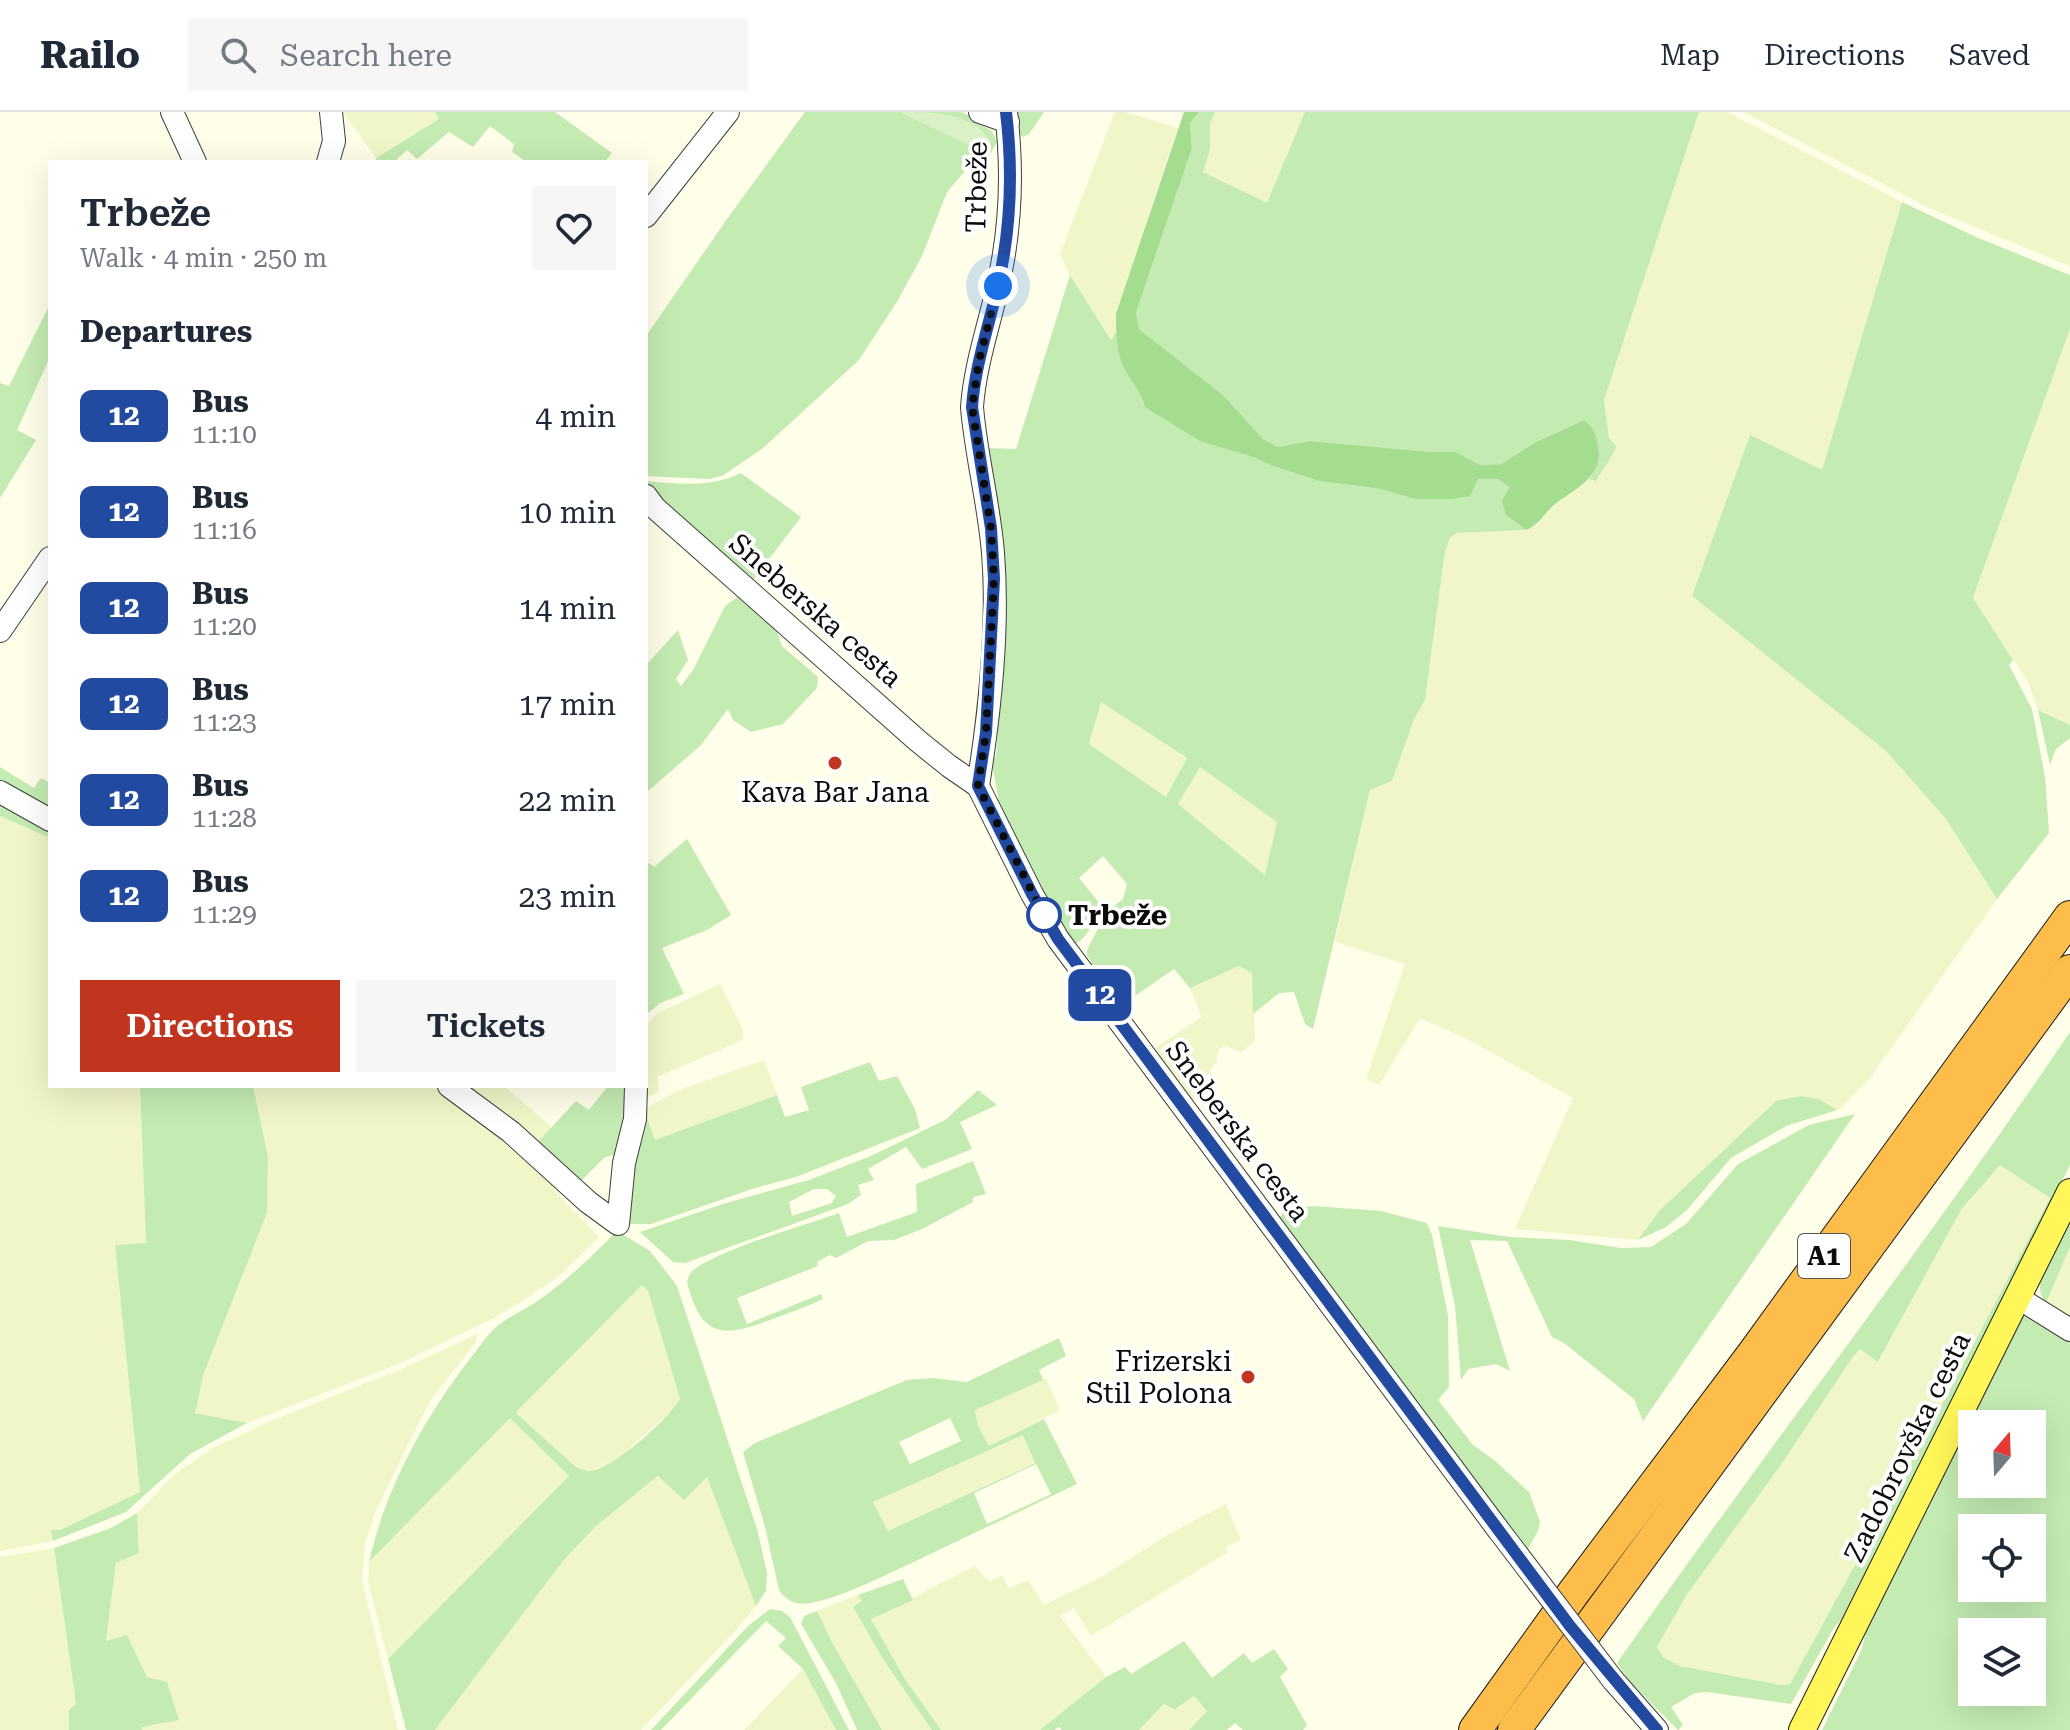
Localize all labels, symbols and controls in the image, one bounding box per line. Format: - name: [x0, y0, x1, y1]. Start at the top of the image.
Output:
- search box: [188, 19, 748, 91]
- text: Railo: [40, 33, 140, 77]
- icon: search: [216, 33, 260, 77]
- text: Search here: [280, 38, 452, 73]
- text: Map: [1660, 39, 1720, 72]
- text: Directions: [1764, 39, 1905, 72]
- text: Saved: [1949, 39, 2030, 72]
- street label: Trbeže: [959, 141, 994, 233]
- button: heart: [532, 186, 616, 270]
- text: Trbeže: [80, 191, 211, 235]
- text: Walk · 4 min · 250 m: [80, 243, 327, 273]
- your location: [978, 266, 1018, 306]
- text: Departures: [80, 314, 252, 349]
- text: Bus: [192, 384, 249, 419]
- text: 12: [108, 399, 140, 432]
- text: 4 min: [535, 399, 616, 434]
- text: 11:10: [192, 419, 257, 449]
- text: Bus: [192, 480, 249, 515]
- text: 12: [108, 495, 140, 528]
- text: 10 min: [519, 495, 616, 530]
- text: 11:16: [192, 515, 257, 545]
- street label: Sneberska cesta: [723, 527, 909, 694]
- text: Bus: [192, 576, 249, 611]
- text: 12: [108, 591, 140, 624]
- text: 14 min: [519, 591, 616, 626]
- text: 11:20: [192, 611, 257, 641]
- text: Bus: [192, 672, 249, 707]
- text: 12: [108, 687, 140, 720]
- text: 17 min: [519, 687, 616, 722]
- text: 11:23: [192, 707, 257, 737]
- marker: Kava Bar Jana: [826, 754, 844, 772]
- text: Bus: [192, 768, 249, 803]
- place label: Kava Bar Jana: [741, 776, 929, 809]
- text: 12: [108, 783, 140, 816]
- text: 22 min: [519, 783, 616, 818]
- text: 11:28: [192, 803, 257, 833]
- text: Bus: [192, 864, 249, 899]
- text: 12: [108, 879, 140, 912]
- text: 23 min: [519, 879, 616, 914]
- marker: Trbeže: [1027, 898, 1061, 932]
- text: 11:29: [192, 899, 257, 929]
- place label: Trbeže: [1068, 899, 1167, 932]
- line badge: 12: [1064, 969, 1136, 1021]
- text: 12: [1084, 978, 1116, 1011]
- button: Directions: [80, 980, 340, 1072]
- button: Tickets: [356, 980, 616, 1072]
- street label: Sneberska cesta: [1159, 1034, 1316, 1228]
- road number: A1: [1798, 1234, 1850, 1278]
- street label: Zadobrovška cesta: [1837, 1327, 1977, 1568]
- place label: Frizerski Stil Polona: [1086, 1345, 1232, 1410]
- marker: Frizerski Stil Polona: [1239, 1368, 1257, 1386]
- north arrow: [1958, 1410, 2046, 1498]
- map controls: [1958, 1410, 2046, 1706]
- button: locate: [1958, 1514, 2046, 1602]
- button: layers: [1958, 1618, 2046, 1706]

